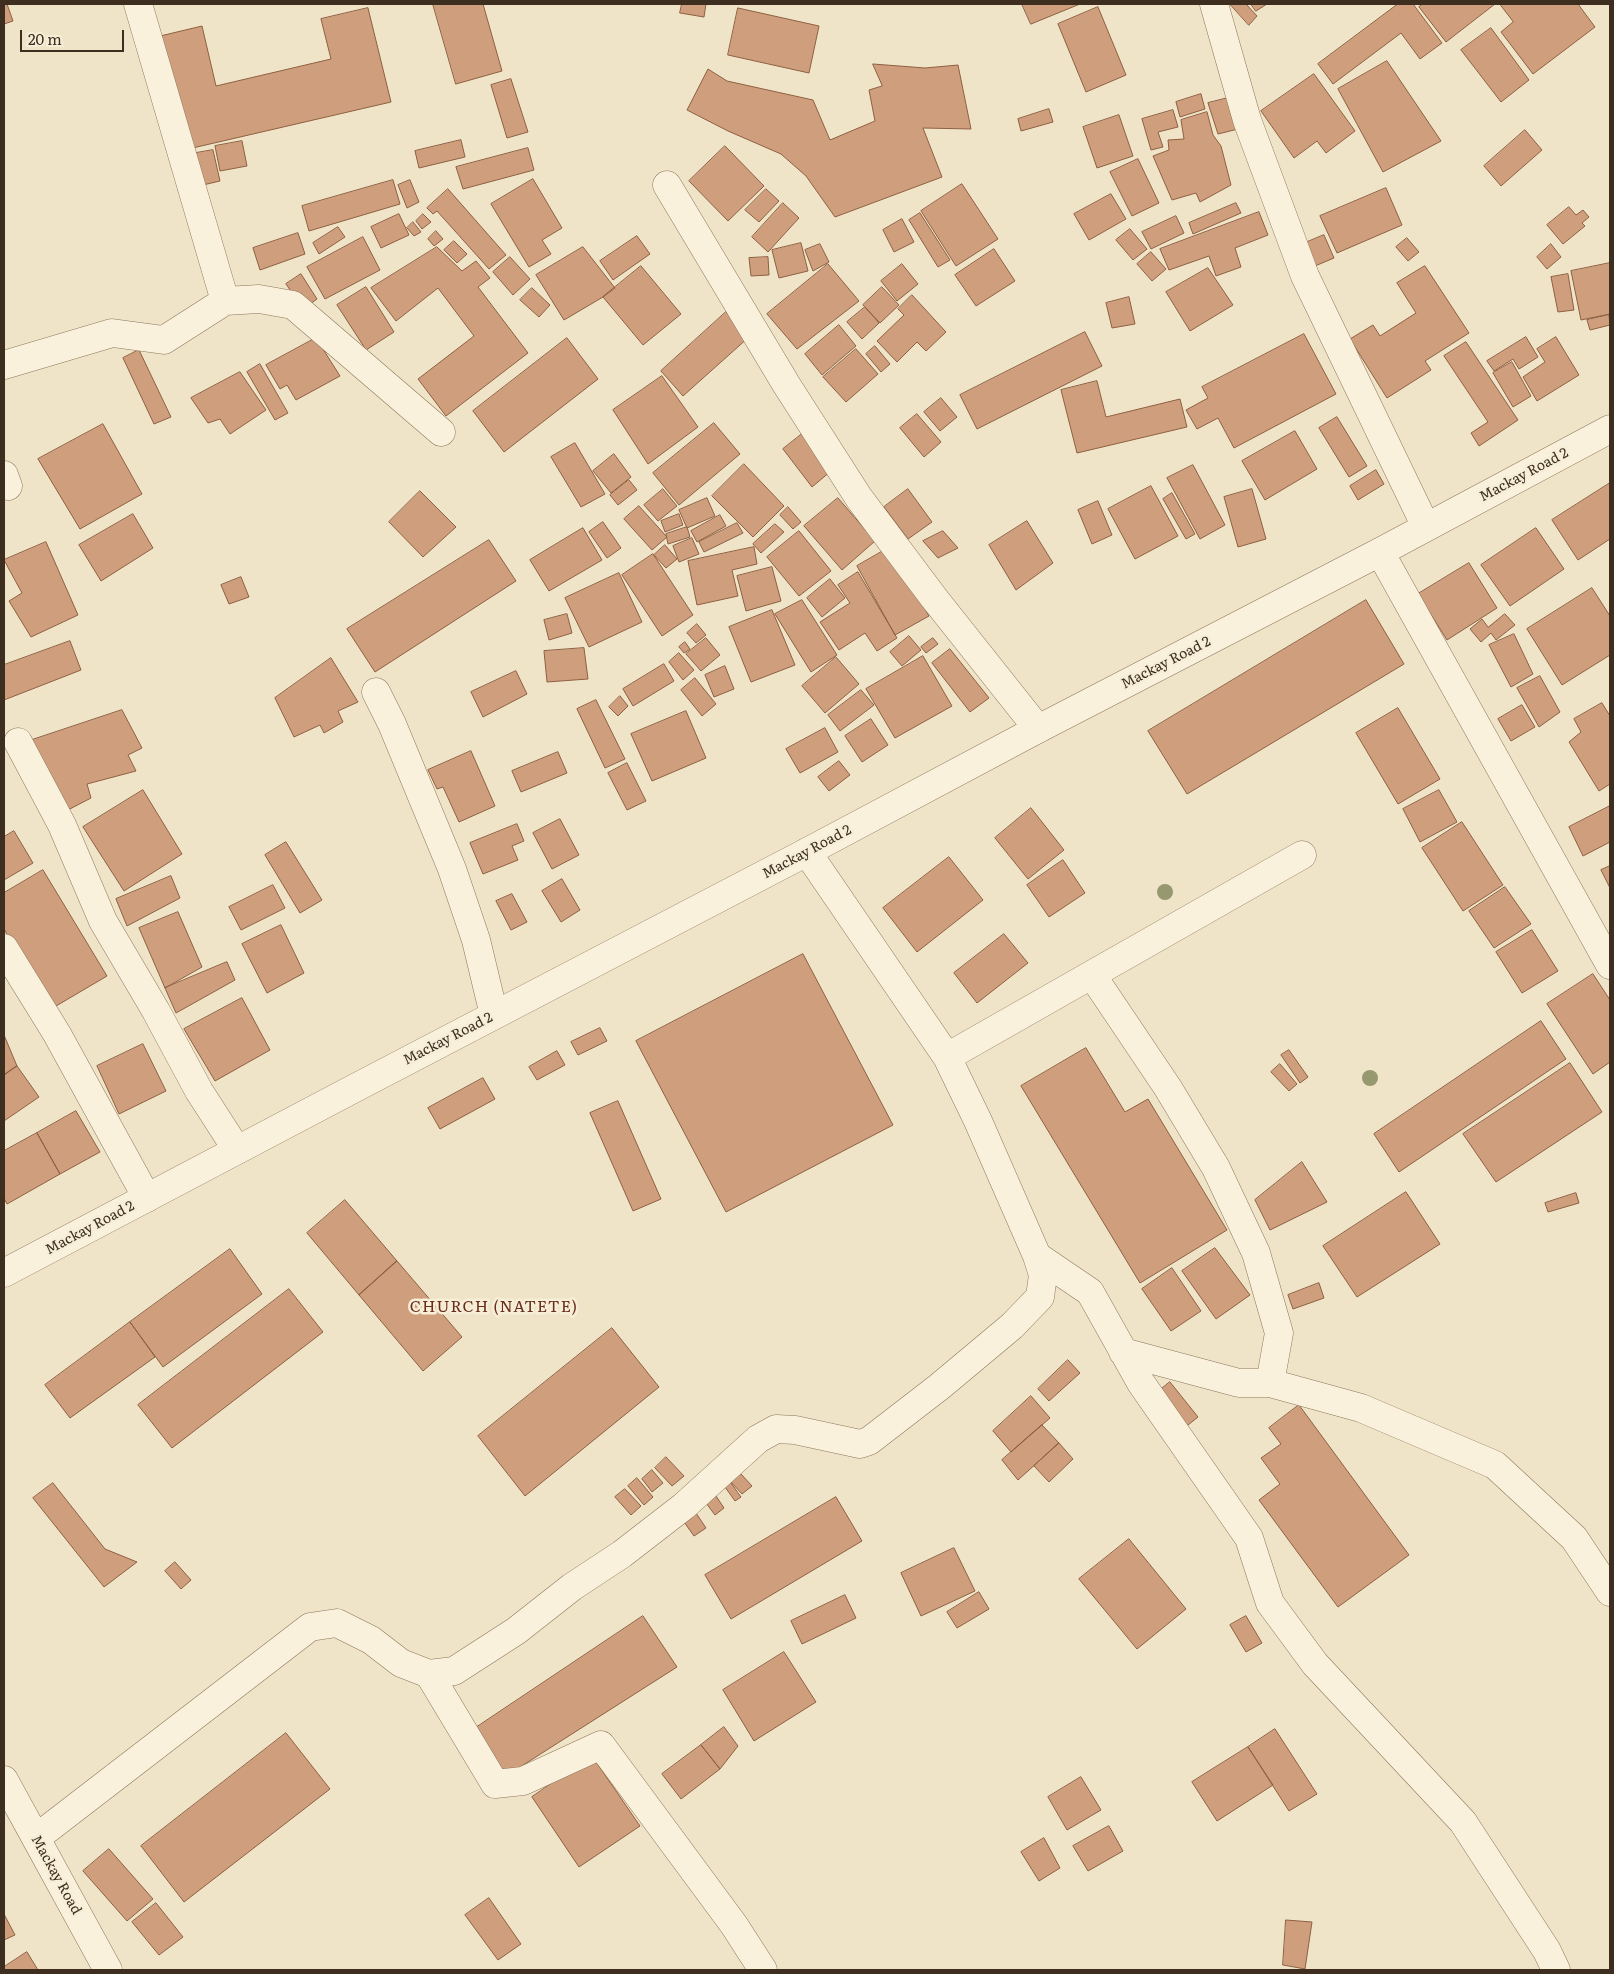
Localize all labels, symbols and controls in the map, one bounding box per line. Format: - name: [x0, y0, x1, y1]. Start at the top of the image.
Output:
- scale bar: [22, 20, 126, 52]
- text: 20 m: [28, 27, 62, 50]
- street label: Mackay Road 2: [1477, 445, 1571, 505]
- street label: Mackay Road 2: [1118, 633, 1214, 693]
- street label: Mackay Road 2: [760, 822, 854, 882]
- street label: Mackay Road 2: [400, 1009, 496, 1069]
- street label: Mackay Road 2: [43, 1198, 137, 1258]
- district label: CHURCH (NATETE): [408, 1297, 580, 1317]
- street label: Mackay Road: [27, 1832, 85, 1918]

